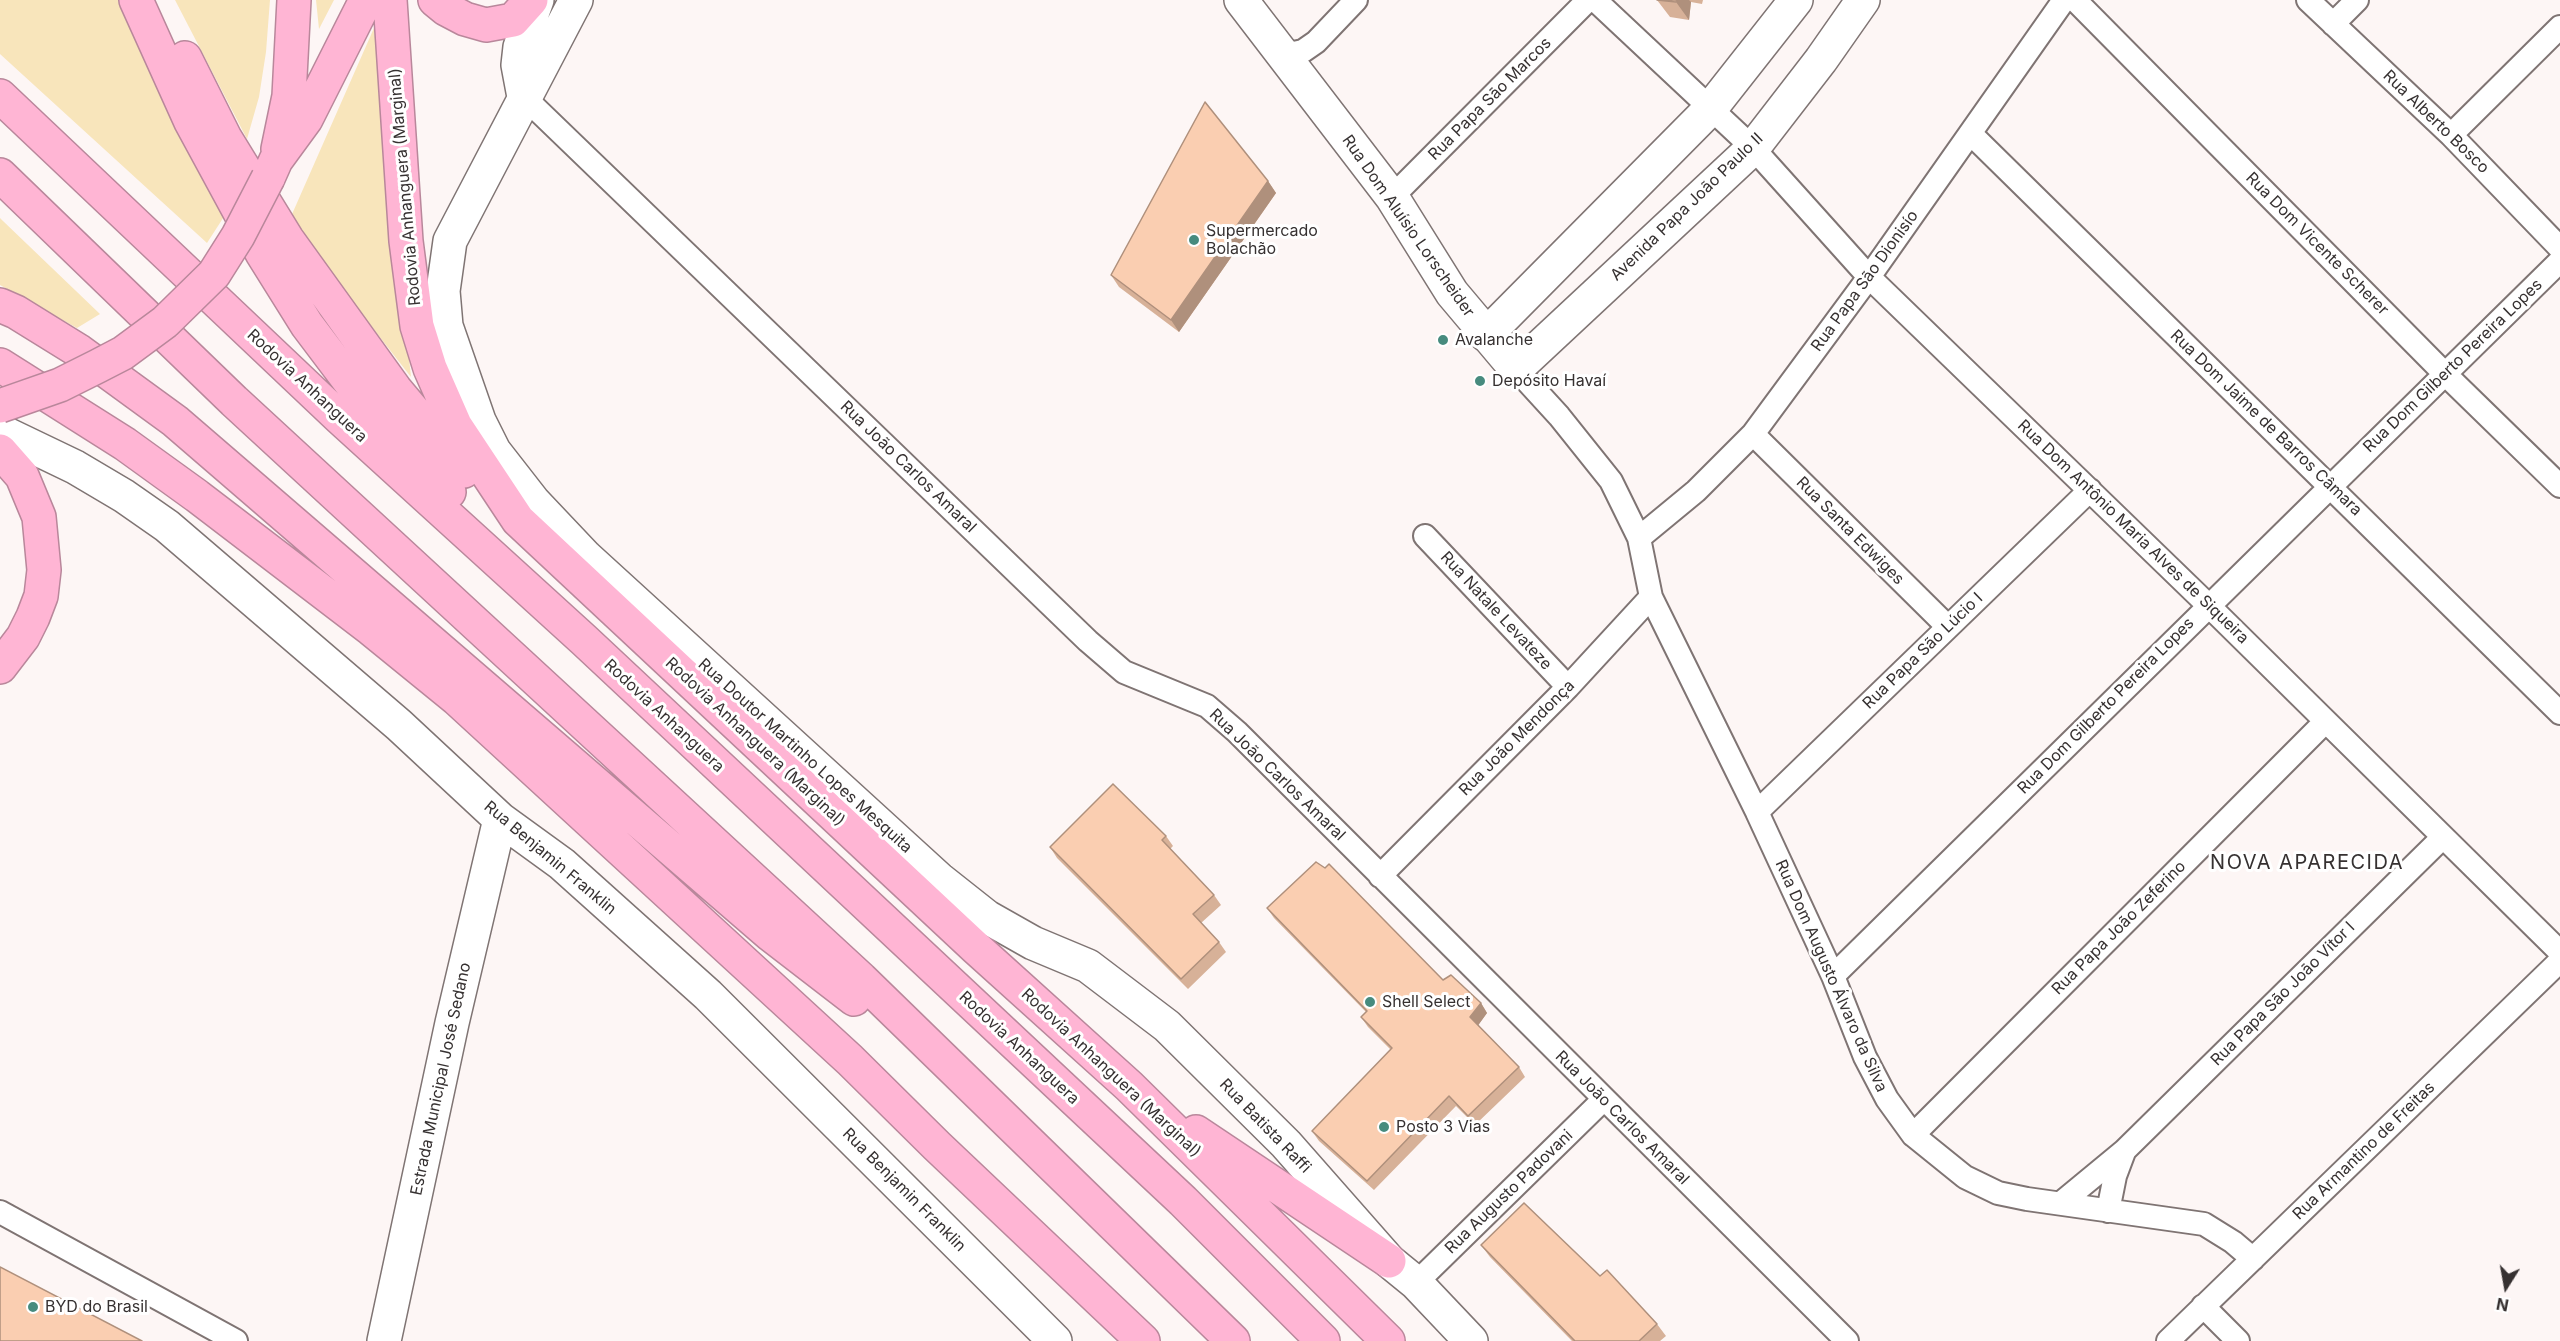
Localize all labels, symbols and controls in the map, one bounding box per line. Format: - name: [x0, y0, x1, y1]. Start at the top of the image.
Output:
- street label: Rua Papa São Marcos: [1425, 34, 1555, 164]
- street label: Rua Alberto Bosco: [2379, 66, 2493, 178]
- street label: Rodovia Anhanguera (Marginal): [385, 67, 425, 307]
- street label: Avenida Papa João Paulo II: [1607, 129, 1767, 285]
- street label: Rua Dom Aluísio Lorscheider: [1338, 131, 1478, 321]
- street label: Rua Dom Vicente Scherer: [2242, 169, 2392, 319]
- street label: Rua Papa São Dionisío: [1807, 207, 1923, 355]
- place label: Supermercado Bolachão: [1206, 221, 1318, 259]
- marker: Supermercado Bolachão: [1187, 233, 1201, 247]
- street label: Rua Dom Gilberto Pereira Lopes: [2360, 275, 2546, 457]
- street label: Rodovia Anhanguera: [243, 325, 371, 447]
- street label: Rua Dom Jaime de Barros Câmara: [2166, 326, 2366, 520]
- place label: Avalanche: [1455, 330, 1533, 350]
- marker: Avalanche: [1436, 333, 1450, 347]
- place label: Depósito Havaí: [1492, 371, 1606, 391]
- marker: Depósito Havaí: [1473, 374, 1487, 388]
- street label: Rua João Carlos Amaral: [836, 397, 980, 537]
- street label: Rua Dom Antônio Maria Alves de Siqueira: [2013, 416, 2253, 648]
- street label: Rua Santa Edwiges: [1792, 473, 1908, 589]
- street label: Rua Natale Levateze: [1436, 548, 1556, 674]
- street label: Rua Papa São Lúcio I: [1859, 589, 1987, 713]
- street label: Rua Dom Gilberto Pereira Lopes: [2014, 614, 2198, 798]
- street label: Rodovia Anhanguera (Marginal): [661, 654, 849, 830]
- street label: Rodovia Anhanguera: [600, 655, 728, 777]
- street label: Rua Doutor Martinho Lopes Mesquita: [694, 655, 916, 857]
- street label: Rua João Mendonça: [1455, 676, 1579, 800]
- street label: Rua João Carlos Amaral: [1205, 705, 1349, 845]
- street label: Rua Benjamin Franklin: [480, 797, 620, 919]
- district label: NOVA APARECIDA: [2210, 851, 2404, 875]
- street label: Rua Dom Augusto Álvaro da Silva: [1771, 857, 1891, 1095]
- street label: Rua Papa João Zeferino: [2048, 857, 2190, 999]
- street label: Rua Papa São João Vitor I: [2207, 918, 2359, 1070]
- street label: Estrada Municipal José Sedano: [407, 961, 475, 1197]
- street label: Rodovia Anhanguera (Marginal): [1017, 985, 1205, 1161]
- street label: Rodovia Anhanguera: [955, 987, 1083, 1109]
- place label: Shell Select: [1382, 992, 1470, 1012]
- marker: Shell Select: [1363, 995, 1377, 1009]
- street label: Rua João Carlos Amaral: [1551, 1047, 1693, 1189]
- street label: Rua Batista Raffi: [1215, 1075, 1315, 1177]
- street label: Rua Armantino de Freitas: [2289, 1078, 2439, 1224]
- place label: Posto 3 Vias: [1396, 1117, 1490, 1137]
- marker: Posto 3 Vias: [1377, 1120, 1391, 1134]
- street label: Rua Benjamin Franklin: [838, 1124, 970, 1256]
- street label: Rua Augusto Padovani: [1441, 1126, 1577, 1258]
- north arrow: [2476, 1257, 2536, 1317]
- text: N: [2495, 1294, 2510, 1316]
- place label: BYD do Brasil: [45, 1297, 148, 1317]
- marker: BYD do Brasil: [26, 1300, 40, 1314]

